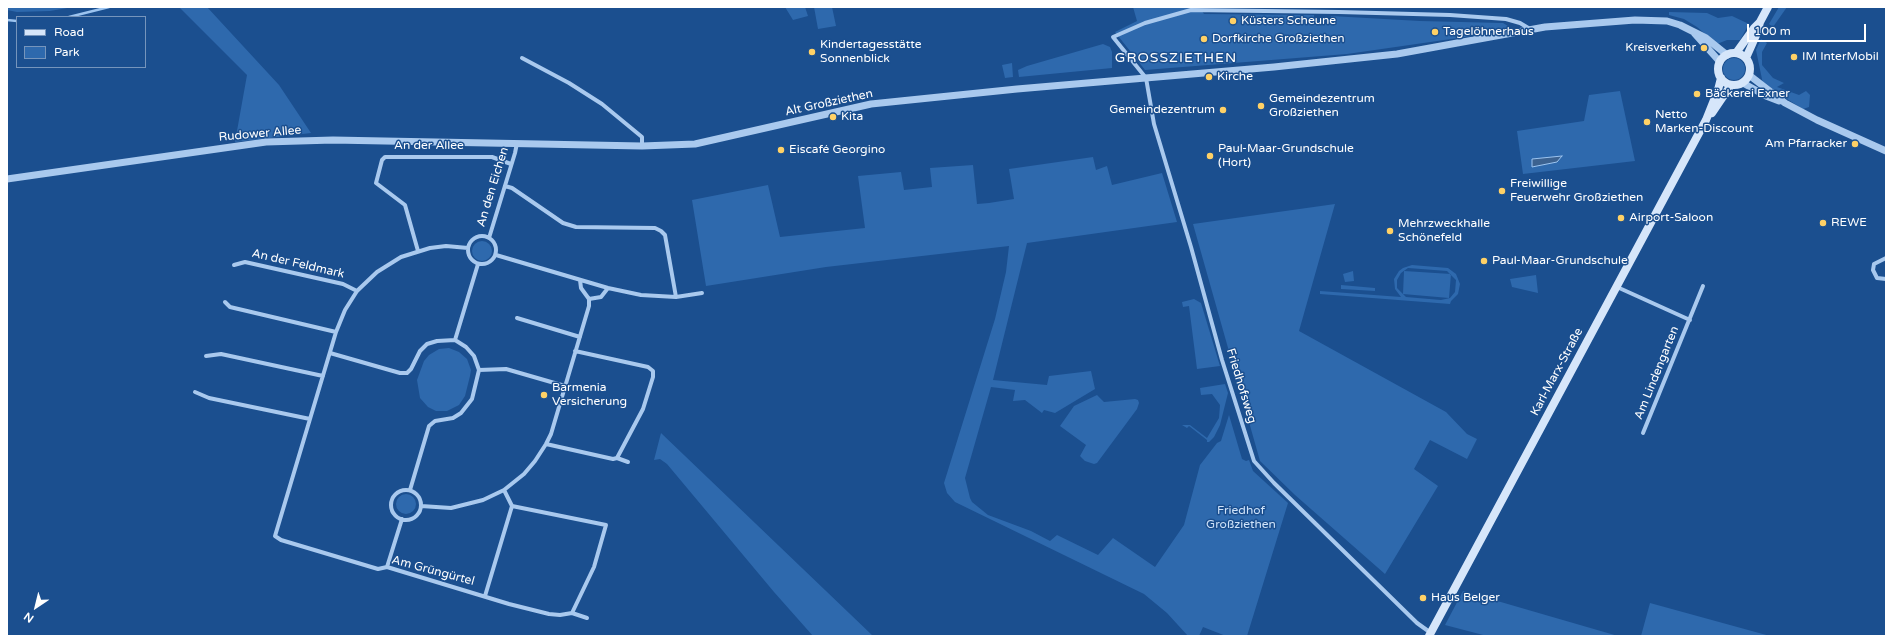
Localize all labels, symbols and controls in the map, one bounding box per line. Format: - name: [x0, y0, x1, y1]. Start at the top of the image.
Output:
- place label: Küsters Scheune: [1241, 14, 1336, 28]
- legend: [16, 16, 146, 68]
- marker: Küsters Scheune: [1228, 16, 1238, 26]
- scale bar: [1749, 16, 1868, 42]
- text: 100 m: [1754, 24, 1791, 38]
- text: Road: [54, 25, 84, 39]
- place label: Tagelöhnerhaus: [1443, 25, 1534, 39]
- marker: Tagelöhnerhaus: [1430, 27, 1440, 37]
- place label: Dorfkirche Großziethen: [1212, 32, 1345, 46]
- marker: Dorfkirche Großziethen: [1199, 34, 1209, 44]
- place label: Kindertagesstätte Sonnenblick: [820, 38, 922, 66]
- place label: Kreisverkehr: [1625, 41, 1696, 55]
- marker: Kreisverkehr: [1699, 43, 1709, 53]
- text: Park: [54, 45, 80, 59]
- marker: Kindertagesstätte Sonnenblick: [807, 47, 817, 57]
- district label: GROSSZIETHEN: [1115, 50, 1237, 66]
- place label: IM InterMobil: [1802, 50, 1879, 64]
- marker: IM InterMobil: [1789, 52, 1799, 62]
- place label: Kirche: [1217, 70, 1253, 84]
- marker: Kirche: [1204, 72, 1214, 82]
- street label: Alt Großziethen: [784, 87, 874, 119]
- place label: Bäckerei Exner: [1705, 87, 1790, 101]
- marker: Bäckerei Exner: [1692, 89, 1702, 99]
- place label: Gemeindezentrum Großziethen: [1269, 92, 1375, 120]
- marker: Gemeindezentrum Großziethen: [1256, 101, 1266, 111]
- place label: Gemeindezentrum: [1109, 103, 1215, 117]
- marker: Gemeindezentrum: [1218, 105, 1228, 115]
- place label: Netto Marken-Discount: [1655, 108, 1754, 136]
- place label: Kita: [841, 110, 863, 124]
- marker: Kita: [828, 112, 838, 122]
- marker: Netto Marken-Discount: [1642, 117, 1652, 127]
- street label: Rudower Allee: [218, 123, 302, 145]
- place label: Am Pfarracker: [1765, 137, 1847, 151]
- street label: An der Allee: [394, 139, 464, 153]
- marker: Am Pfarracker: [1850, 139, 1860, 149]
- place label: Paul-Maar-Grundschule (Hort): [1218, 142, 1354, 170]
- place label: Eiscafé Georgino: [789, 143, 885, 157]
- street label: An den Eichen: [474, 145, 512, 229]
- marker: Eiscafé Georgino: [776, 145, 786, 155]
- marker: Paul-Maar-Grundschule (Hort): [1205, 151, 1215, 161]
- place label: Freiwillige Feuerwehr Großziethen: [1510, 177, 1643, 205]
- marker: Freiwillige Feuerwehr Großziethen: [1497, 186, 1507, 196]
- place label: Airport-Saloon: [1629, 211, 1713, 225]
- marker: Airport-Saloon: [1616, 213, 1626, 223]
- place label: REWE: [1831, 216, 1867, 230]
- place label: Mehrzweckhalle Schönefeld: [1398, 217, 1490, 245]
- marker: REWE: [1818, 218, 1828, 228]
- marker: Mehrzweckhalle Schönefeld: [1385, 226, 1395, 236]
- street label: An der Feldmark: [250, 246, 346, 282]
- place label: Paul-Maar-Grundschule: [1492, 254, 1628, 268]
- marker: Paul-Maar-Grundschule: [1479, 256, 1489, 266]
- street label: Am Lindengarten: [1632, 324, 1682, 422]
- street label: Karl-Marx-Straße: [1528, 326, 1586, 418]
- street label: Friedhofsweg: [1223, 347, 1259, 425]
- place label: Barmenia Versicherung: [552, 381, 627, 409]
- marker: Barmenia Versicherung: [539, 390, 549, 400]
- park label: Friedhof Großziethen: [1206, 504, 1276, 532]
- street label: Am Grüngürtel: [390, 553, 476, 589]
- north arrow: [16, 587, 56, 627]
- place label: Haus Belger: [1431, 591, 1500, 605]
- marker: Haus Belger: [1418, 593, 1428, 603]
- text: N: [21, 609, 36, 625]

